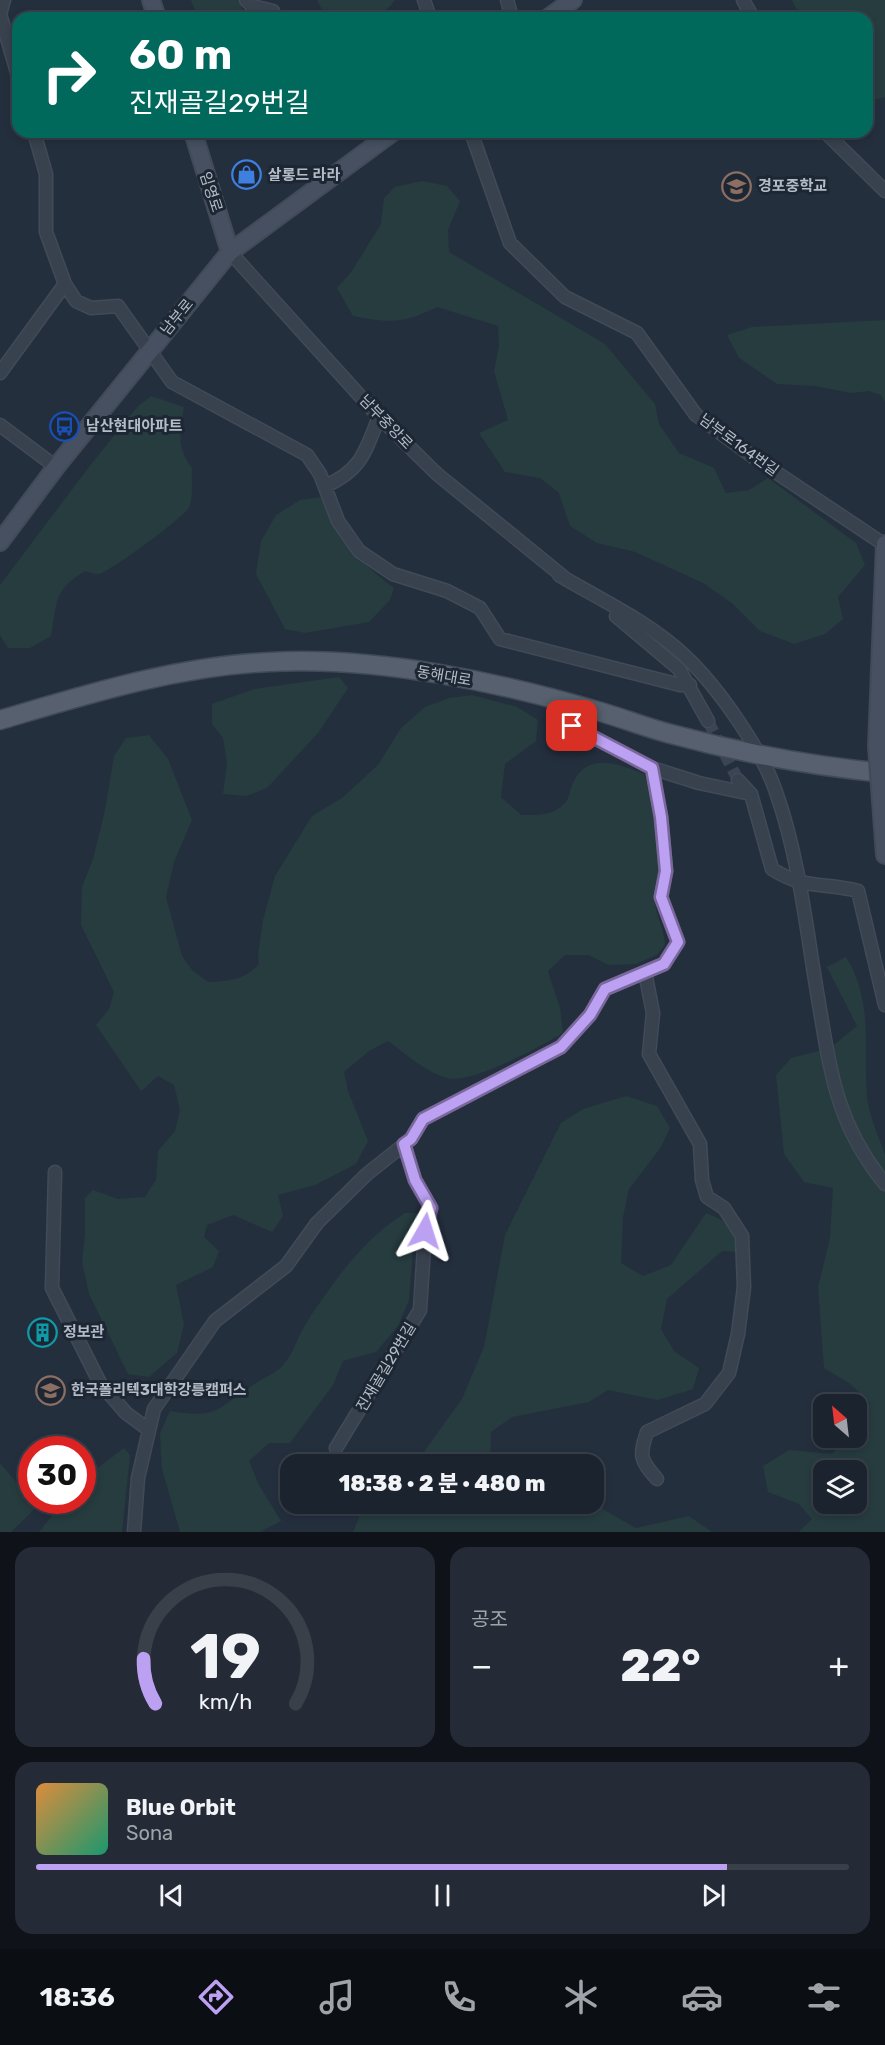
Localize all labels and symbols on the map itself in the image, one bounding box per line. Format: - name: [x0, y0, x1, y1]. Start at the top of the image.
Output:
- shop icon: 살롱드 라라: [231, 159, 263, 191]
- place label: 살롱드 라라: [268, 166, 340, 184]
- street label: 임영로: [196, 170, 226, 214]
- school or university icon: 경포중학교: [721, 170, 753, 202]
- place label: 경포중학교: [758, 177, 827, 195]
- street label: 남부로: [157, 295, 197, 339]
- street label: 남부중앙로: [356, 391, 416, 453]
- bus stop icon: 남산현대아파트: [49, 410, 81, 442]
- street label: 남부로164번길: [696, 410, 782, 480]
- place label: 남산현대아파트: [86, 417, 183, 435]
- street label: 동해대로: [415, 662, 473, 690]
- pin: [546, 700, 597, 751]
- position arrow: [393, 1199, 457, 1263]
- building icon: 정보관: [26, 1316, 58, 1348]
- street label: 진재골길29번길: [352, 1319, 420, 1415]
- place label: 정보관: [63, 1323, 105, 1341]
- school or university icon: 한국폴리텍3대학강릉캠퍼스: [34, 1374, 66, 1406]
- place label: 한국폴리텍3대학강릉캠퍼스: [71, 1381, 247, 1399]
- north arrow: [813, 1394, 867, 1448]
- speed limit sign: 30: [18, 1436, 96, 1514]

